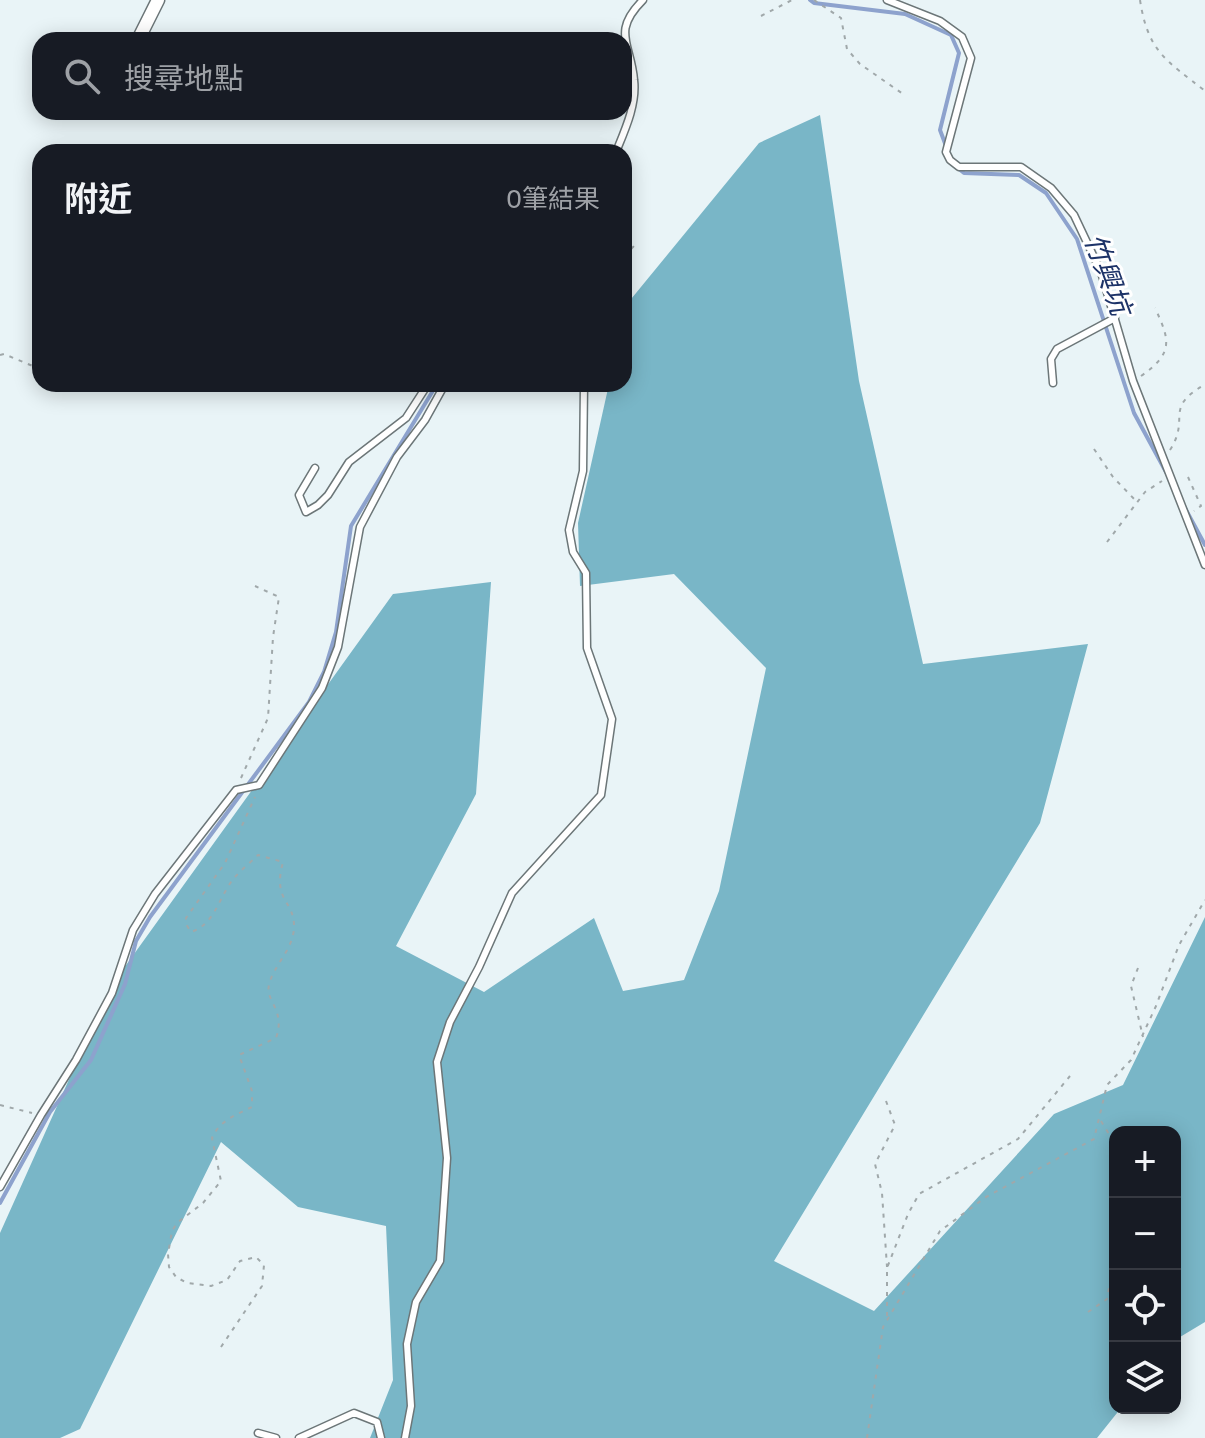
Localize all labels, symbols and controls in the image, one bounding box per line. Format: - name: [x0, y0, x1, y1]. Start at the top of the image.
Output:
- search box: [32, 32, 632, 120]
- icon: search: [60, 54, 104, 98]
- text: 搜尋地點: [124, 60, 244, 96]
- text: 附近: [64, 178, 132, 218]
- text: 0筆結果: [506, 183, 600, 214]
- water label: 竹興坑: [1079, 229, 1140, 323]
- map controls: [1109, 1126, 1181, 1414]
- button: +: [1109, 1126, 1181, 1198]
- button: −: [1109, 1198, 1181, 1270]
- button: locate: [1109, 1270, 1181, 1342]
- button: layers: [1109, 1342, 1181, 1414]

